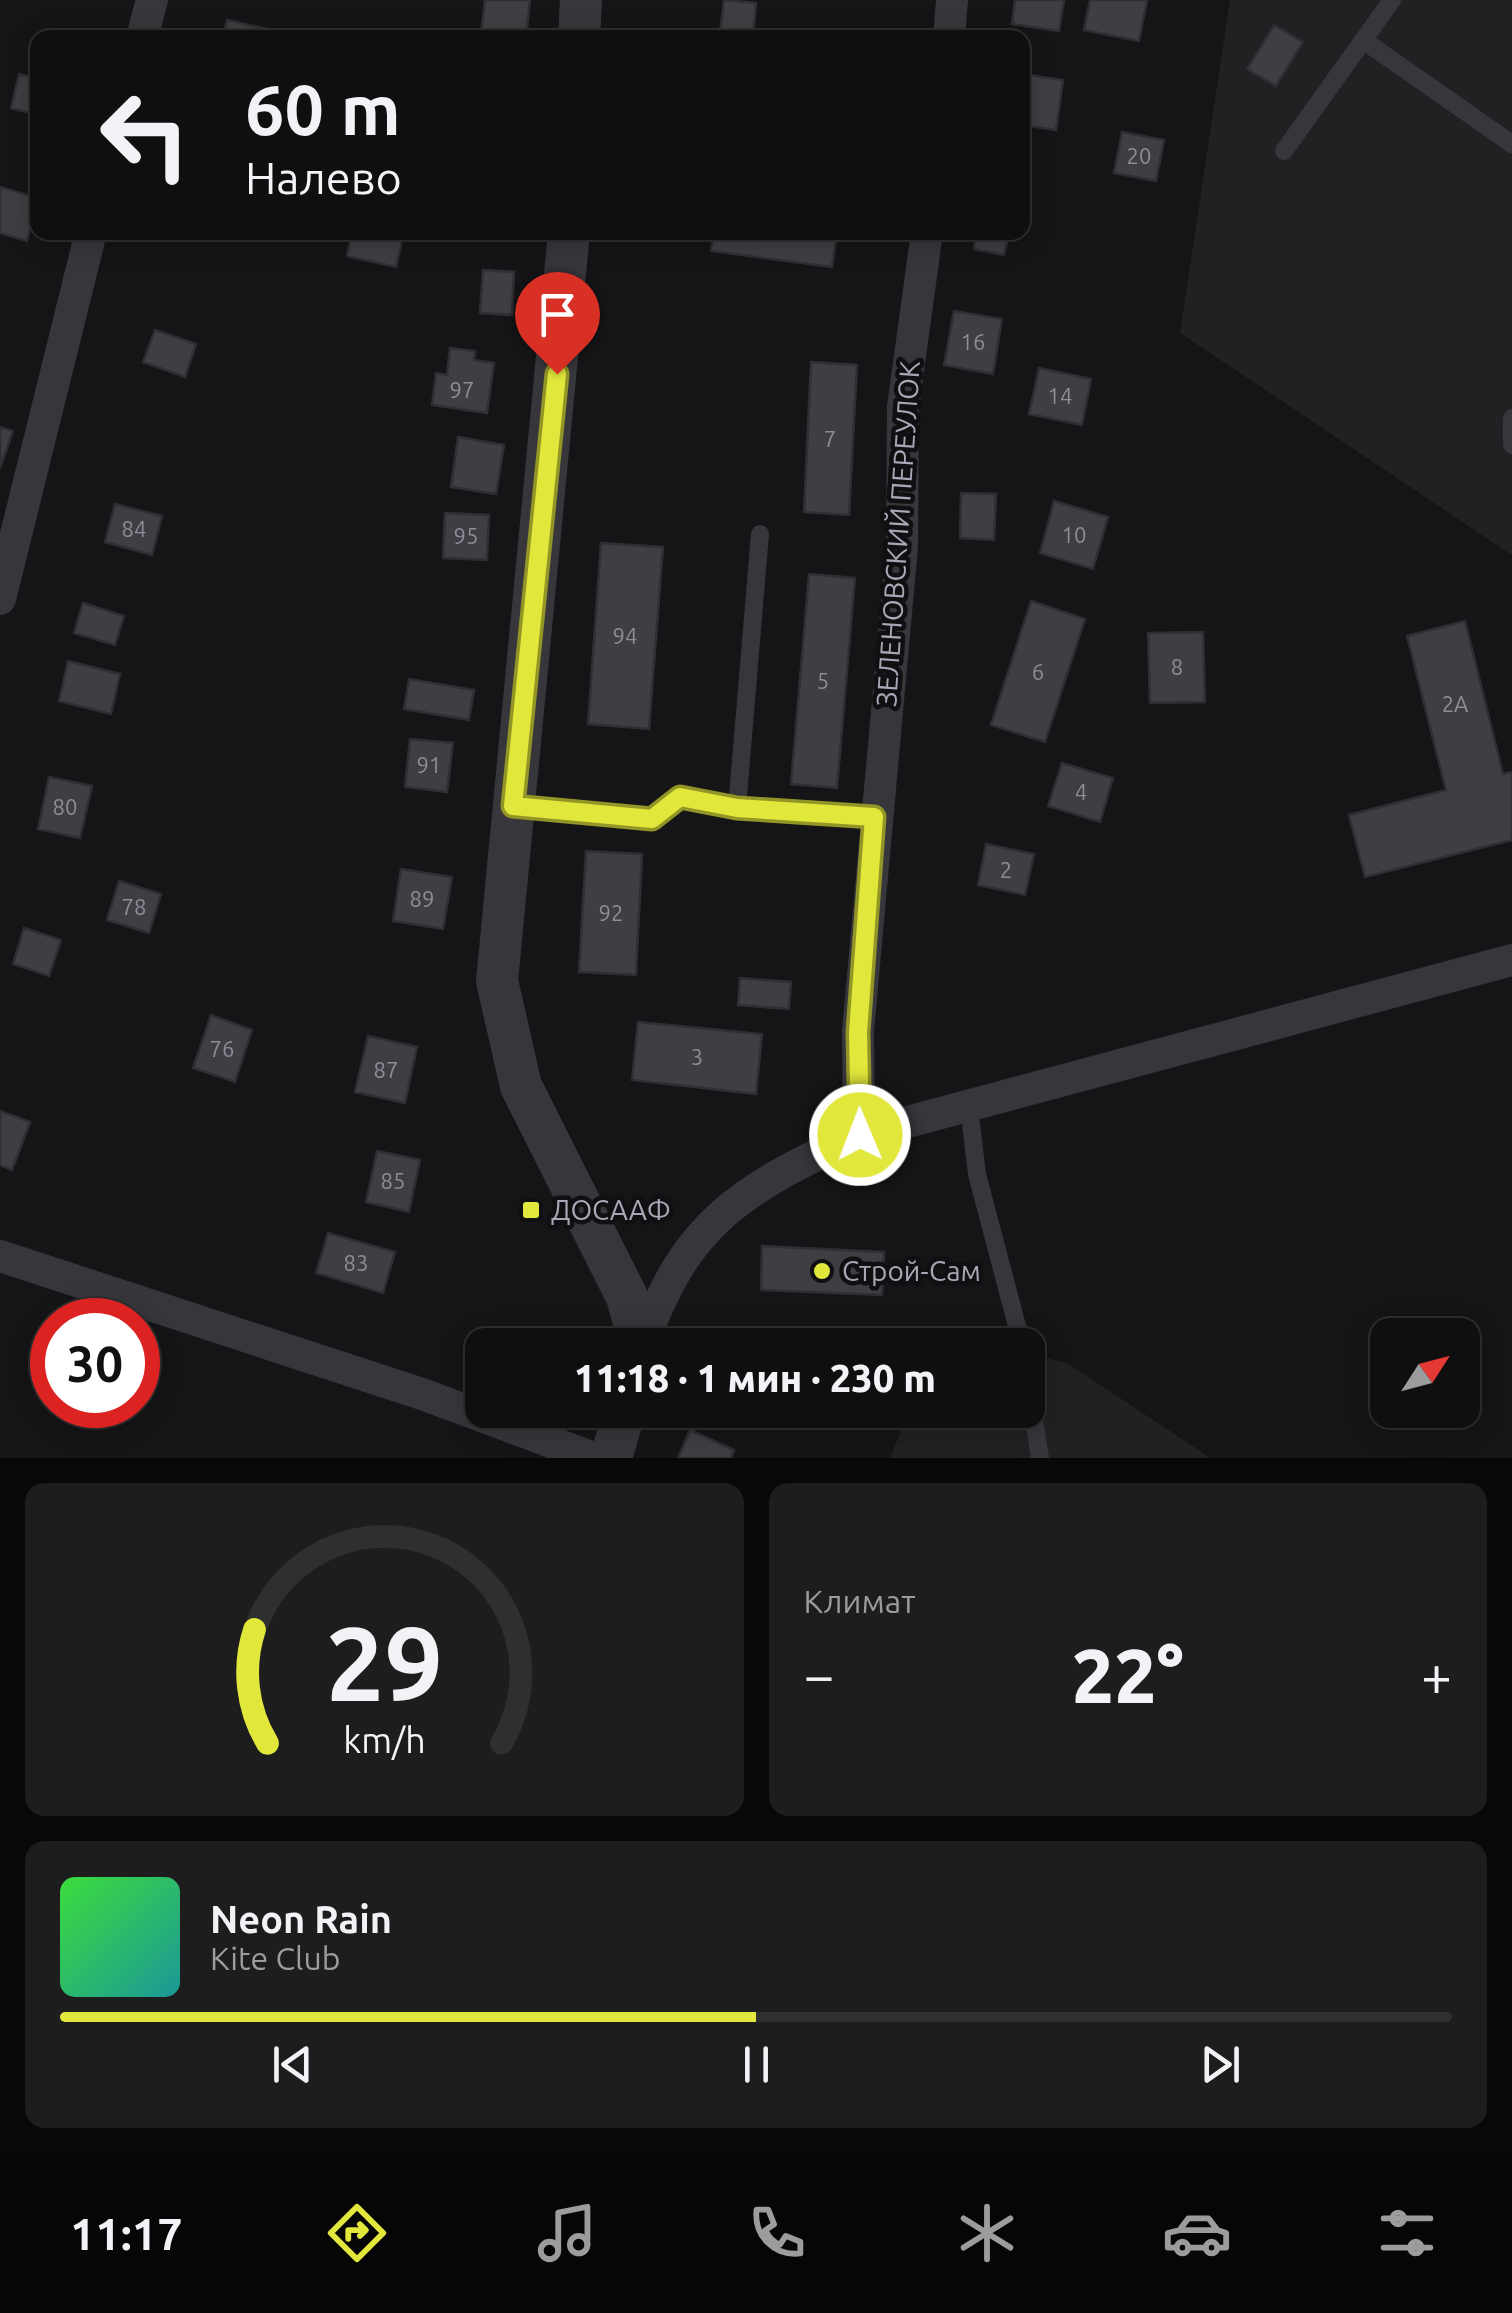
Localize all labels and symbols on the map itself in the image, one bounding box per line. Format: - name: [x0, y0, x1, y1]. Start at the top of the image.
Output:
- house number: 20: [1127, 143, 1151, 168]
- pin: [515, 272, 600, 375]
- house number: 16: [961, 329, 985, 354]
- street label: ЗЕЛЕНОВСКИЙ ПЕРЕУЛОК: [870, 360, 925, 708]
- house number: 97: [450, 377, 474, 402]
- house number: 14: [1048, 383, 1072, 408]
- house number: 7: [824, 426, 836, 451]
- house number: 84: [122, 516, 146, 541]
- house number: 10: [1062, 522, 1086, 547]
- house number: 95: [454, 523, 478, 548]
- house number: 94: [613, 623, 637, 648]
- house number: 8: [1171, 654, 1183, 679]
- house number: 6: [1032, 659, 1044, 684]
- house number: 5: [817, 668, 829, 693]
- house number: 2А: [1442, 691, 1469, 716]
- house number: 91: [417, 752, 441, 777]
- house number: 4: [1075, 779, 1087, 804]
- house number: 80: [53, 794, 77, 819]
- house number: 2: [1000, 857, 1012, 882]
- house number: 89: [410, 886, 434, 911]
- house number: 78: [122, 894, 146, 919]
- house number: 92: [599, 900, 623, 925]
- house number: 76: [210, 1036, 234, 1061]
- house number: 3: [691, 1044, 703, 1069]
- house number: 87: [374, 1057, 398, 1082]
- position arrow: [808, 1083, 912, 1187]
- house number: 85: [381, 1168, 405, 1193]
- place label: ДОСААФ: [551, 1194, 671, 1225]
- marker: ДОСААФ: [520, 1199, 542, 1221]
- house number: 83: [344, 1250, 368, 1275]
- place label: Строй-Сам: [842, 1255, 981, 1286]
- marker: Строй-Сам: [811, 1260, 833, 1282]
- speed limit sign: 30: [30, 1298, 160, 1428]
- north arrow: [1370, 1318, 1480, 1428]

